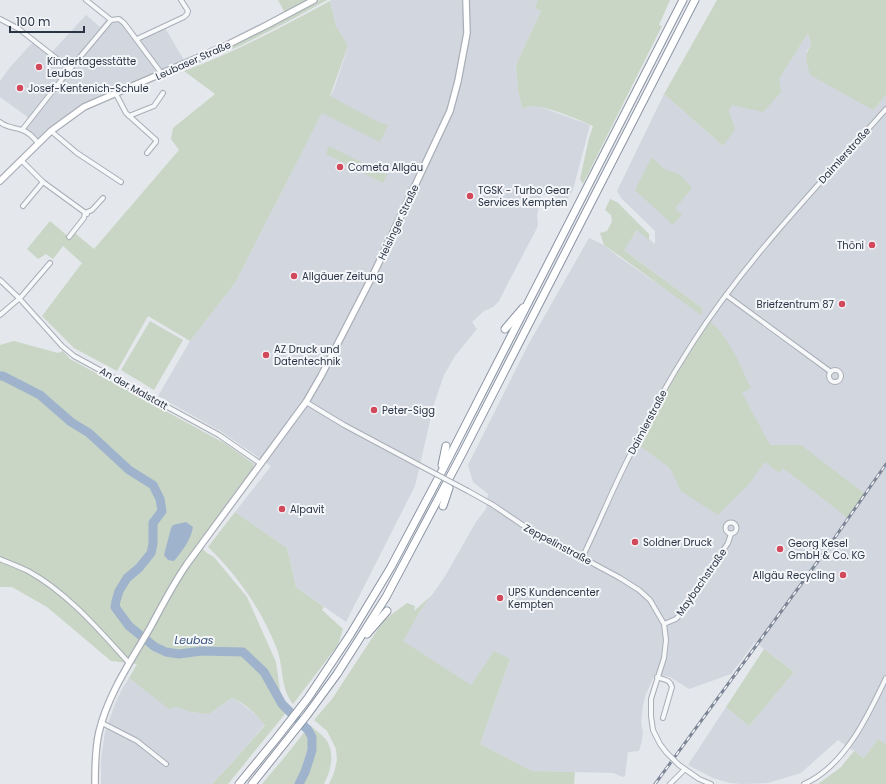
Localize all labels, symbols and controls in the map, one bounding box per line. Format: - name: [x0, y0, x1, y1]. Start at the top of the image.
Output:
- scale bar: [10, 8, 84, 34]
- text: 100 m: [16, 13, 50, 30]
- street label: Leubaser Straße: [153, 37, 233, 84]
- place label: Kindertagesstätte Leubas: [47, 54, 136, 81]
- marker: Kindertagesstätte Leubas: [34, 62, 44, 72]
- place label: Josef-Kentenich-Schule: [28, 81, 149, 96]
- marker: Josef-Kentenich-Schule: [15, 83, 25, 93]
- street label: Daimlerstraße: [815, 124, 874, 187]
- place label: Cometa Allgäu: [348, 160, 423, 175]
- marker: Cometa Allgäu: [335, 162, 345, 172]
- street label: Heisinger Straße: [374, 182, 423, 263]
- place label: TGSK - Turbo Gear Services Kempten: [478, 183, 570, 210]
- marker: TGSK - Turbo Gear Services Kempten: [465, 191, 475, 201]
- place label: Thöni: [837, 238, 864, 253]
- marker: Thöni: [867, 240, 877, 250]
- place label: Allgäuer Zeitung: [302, 269, 383, 284]
- marker: Allgäuer Zeitung: [289, 271, 299, 281]
- place label: Briefzentrum 87: [757, 297, 835, 312]
- marker: Briefzentrum 87: [837, 299, 847, 309]
- place label: AZ Druck und Datentechnik: [274, 342, 341, 369]
- marker: AZ Druck und Datentechnik: [261, 350, 271, 360]
- street label: An der Malstatt: [97, 363, 171, 414]
- street label: Daimlerstraße: [624, 387, 671, 457]
- place label: Peter-Sigg: [382, 403, 435, 418]
- marker: Peter-Sigg: [369, 405, 379, 415]
- place label: Alpavit: [290, 502, 325, 517]
- marker: Alpavit: [277, 504, 287, 514]
- street label: Zeppelinstraße: [521, 520, 594, 569]
- place label: Soldner Druck: [643, 535, 713, 550]
- place label: Georg Kesel GmbH & Co. KG: [788, 536, 865, 563]
- marker: Soldner Druck: [630, 537, 640, 547]
- marker: Georg Kesel GmbH & Co. KG: [775, 544, 785, 554]
- street label: Maybachstraße: [673, 545, 730, 619]
- place label: Allgäu Recycling: [753, 568, 835, 583]
- marker: Allgäu Recycling: [838, 570, 848, 580]
- place label: UPS Kundencenter Kempten: [508, 585, 600, 612]
- marker: UPS Kundencenter Kempten: [495, 593, 505, 603]
- water label: Leubas: [174, 632, 214, 648]

